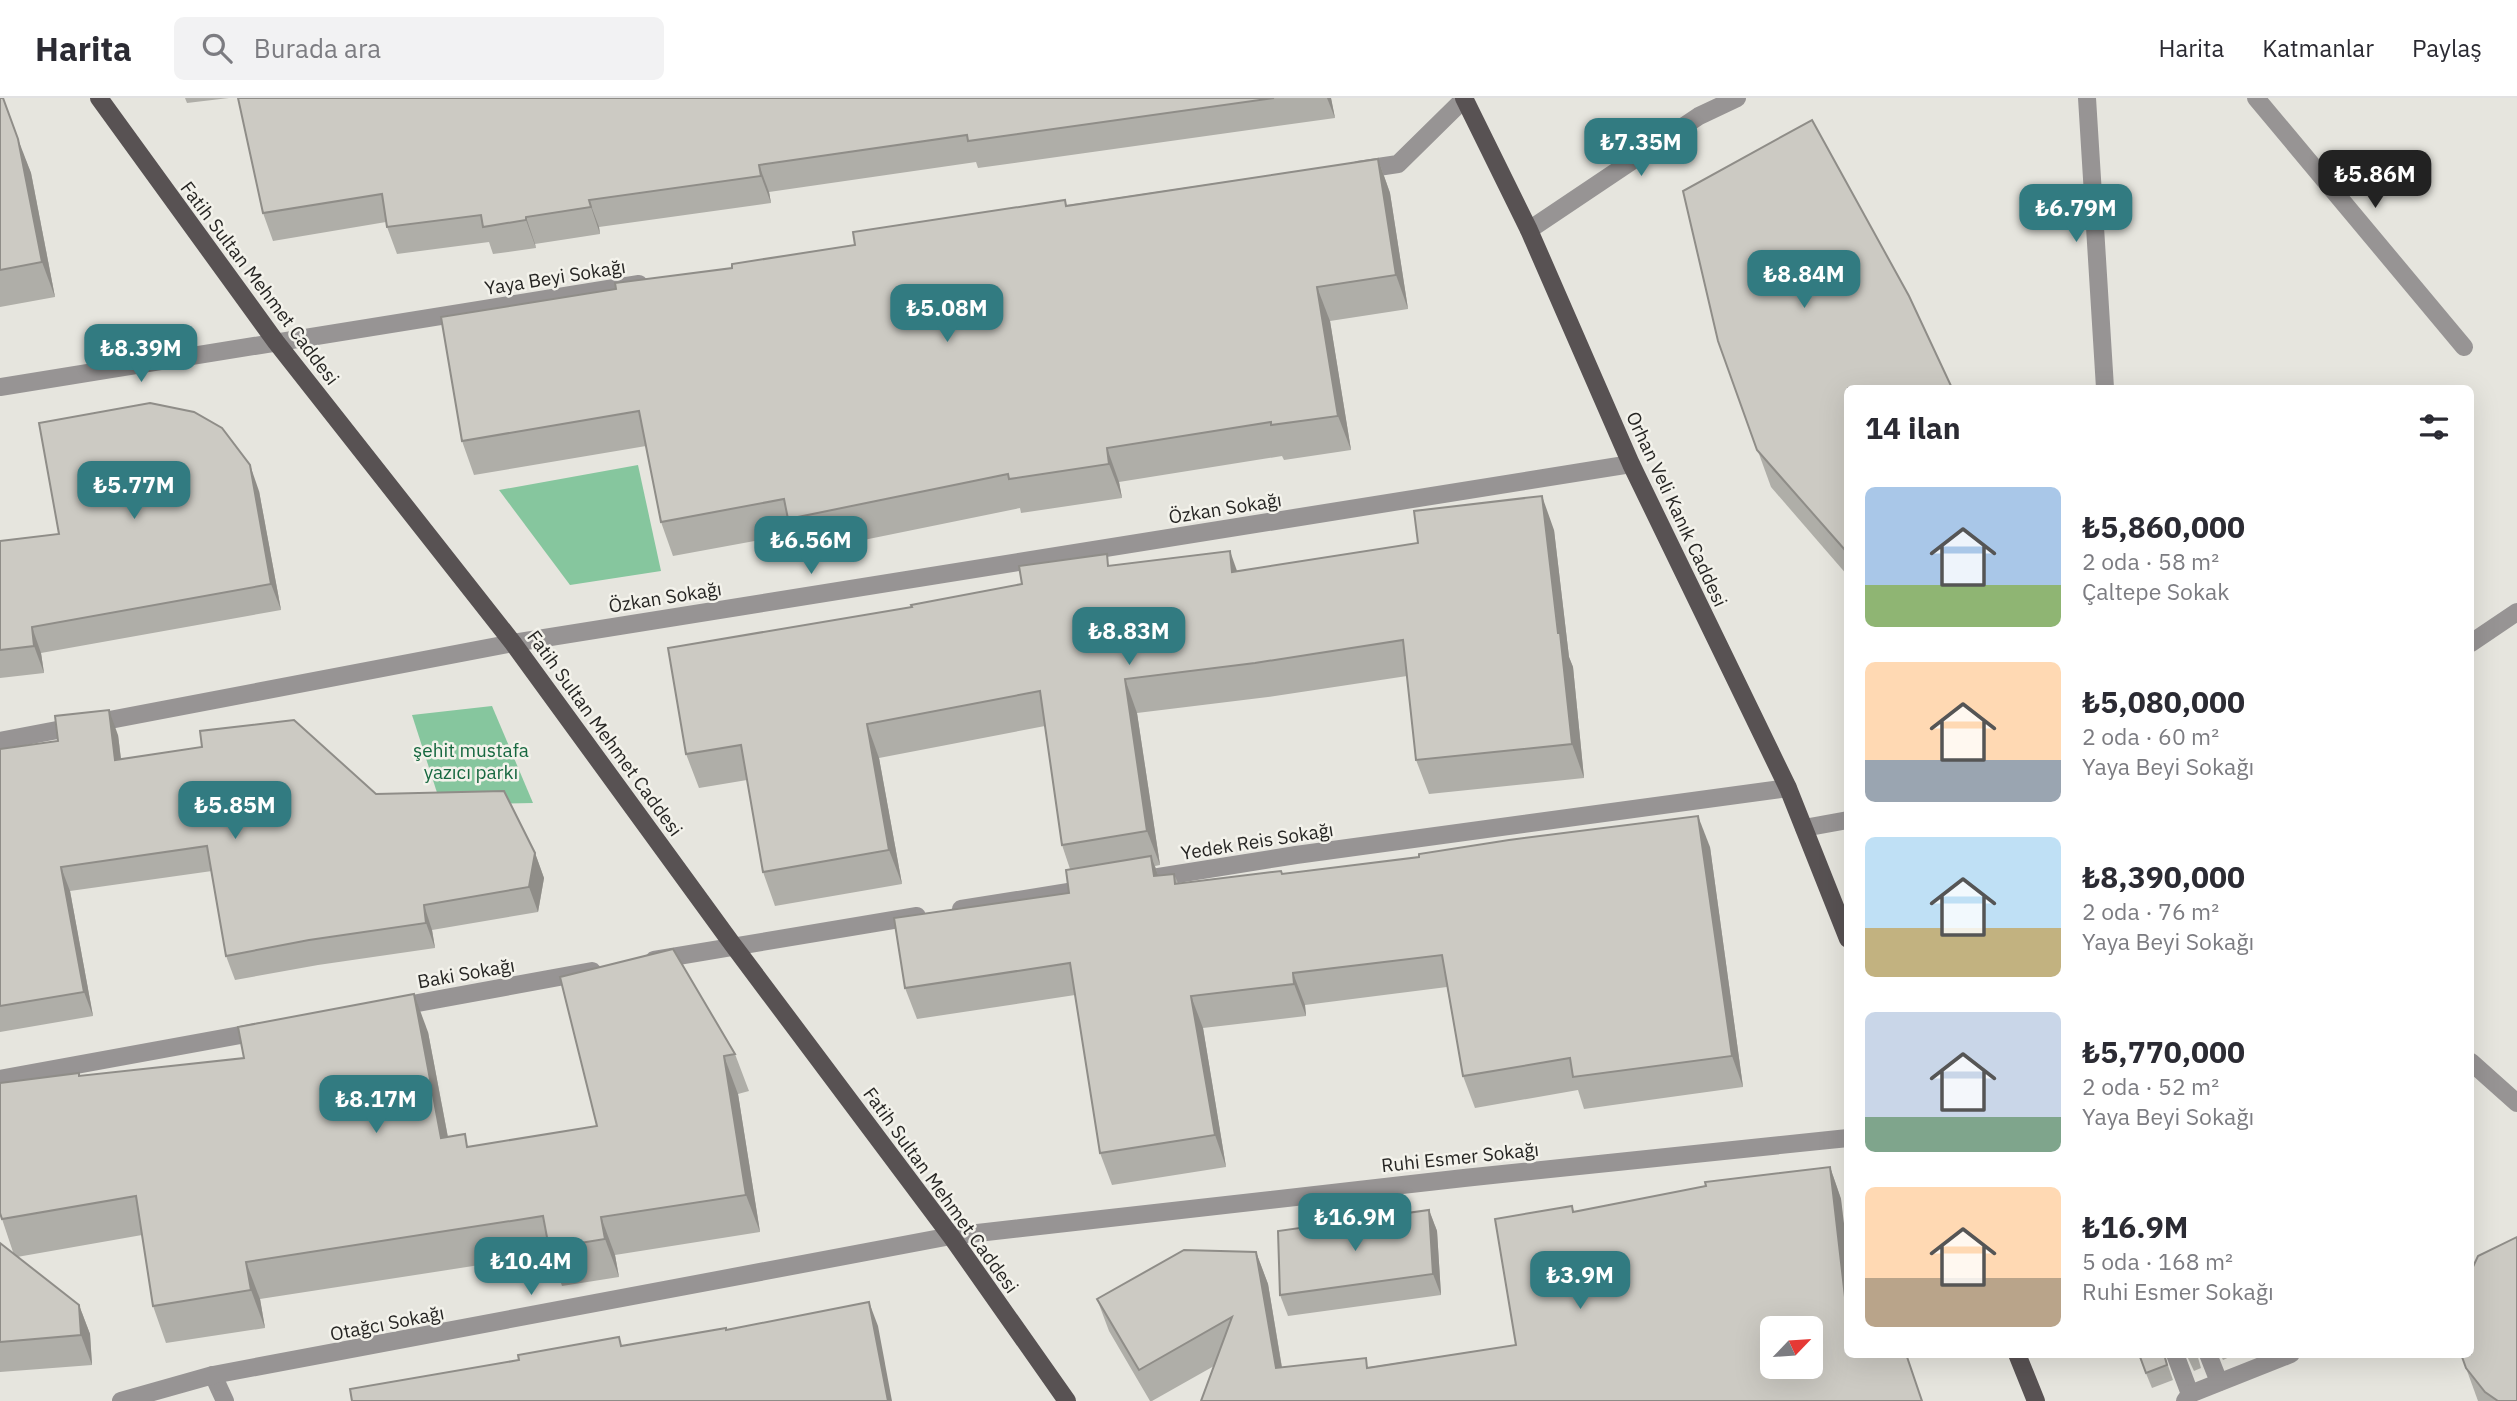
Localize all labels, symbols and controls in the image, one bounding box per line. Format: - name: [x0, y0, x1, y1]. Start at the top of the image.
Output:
- search box: [174, 17, 664, 80]
- text: Harita: [35, 27, 132, 70]
- icon: search: [198, 29, 236, 67]
- text: Burada ara: [254, 31, 381, 65]
- text: Harita: [2158, 32, 2224, 64]
- text: Katmanlar: [2262, 32, 2374, 64]
- text: Paylaş: [2412, 32, 2482, 64]
- pin: ₺7.35M: [1584, 118, 1698, 178]
- text: ₺7.35M: [1600, 126, 1682, 156]
- pin: ₺5.86M: [2318, 150, 2432, 210]
- text: ₺5.86M: [2334, 158, 2416, 188]
- street label: Fatih Sultan Mehmet Caddesi: [176, 176, 344, 390]
- pin: ₺6.79M: [2019, 184, 2133, 244]
- text: ₺6.79M: [2035, 192, 2117, 222]
- pin: ₺8.84M: [1747, 250, 1861, 310]
- street label: Yaya Beyi Sokağı: [483, 254, 627, 300]
- text: ₺8.84M: [1763, 258, 1845, 288]
- pin: ₺5.08M: [890, 285, 1004, 344]
- text: ₺5.08M: [906, 292, 988, 322]
- pin: ₺8.39M: [84, 324, 198, 384]
- text: ₺8.39M: [100, 332, 182, 362]
- street label: Orhan Veli Kanık Caddesi: [1621, 407, 1733, 611]
- text: 14 ilan: [1865, 408, 1961, 447]
- icon: filters: [2415, 408, 2453, 446]
- pin: ₺5.77M: [77, 462, 191, 521]
- text: ₺5.77M: [93, 469, 175, 499]
- street label: Özkan Sokağı: [1167, 487, 1283, 529]
- text: ₺5,860,000: [2082, 507, 2245, 546]
- icon: home: [1921, 515, 2005, 599]
- pin: ₺6.56M: [754, 517, 868, 576]
- text: ₺6.56M: [770, 524, 852, 554]
- text: 2 oda · 58 m²: [2082, 546, 2219, 576]
- street label: Özkan Sokağı: [607, 576, 723, 618]
- text: Çaltepe Sokak: [2082, 576, 2229, 606]
- pin: ₺8.83M: [1072, 608, 1186, 667]
- text: ₺8.83M: [1088, 615, 1170, 645]
- street label: Fatih Sultan Mehmet Caddesi: [522, 625, 688, 841]
- text: ₺5,080,000: [2082, 682, 2245, 721]
- icon: home: [1921, 690, 2005, 774]
- text: 2 oda · 60 m²: [2082, 721, 2219, 751]
- park label: şehit mustafa yazıcı parkı: [413, 738, 529, 784]
- text: Yaya Beyi Sokağı: [2082, 751, 2254, 781]
- pin: ₺5.85M: [178, 782, 292, 841]
- text: ₺5.85M: [194, 789, 276, 819]
- street label: Yedek Reis Sokağı: [1179, 817, 1335, 865]
- text: ₺8,390,000: [2082, 857, 2245, 896]
- icon: home: [1921, 865, 2005, 949]
- text: 2 oda · 76 m²: [2082, 896, 2219, 926]
- text: Yaya Beyi Sokağı: [2082, 926, 2254, 956]
- street label: Baki Sokağı: [415, 953, 517, 993]
- text: ₺5,770,000: [2082, 1032, 2245, 1071]
- icon: home: [1921, 1040, 2005, 1124]
- text: 2 oda · 52 m²: [2082, 1071, 2219, 1101]
- pin: ₺8.17M: [319, 1076, 433, 1135]
- street label: Fatih Sultan Mehmet Caddesi: [858, 1082, 1024, 1298]
- text: ₺8.17M: [335, 1083, 417, 1113]
- text: Yaya Beyi Sokağı: [2082, 1101, 2254, 1131]
- street label: Ruhi Esmer Sokağı: [1380, 1137, 1540, 1177]
- pin: ₺16.9M: [1298, 1194, 1412, 1253]
- text: ₺16.9M: [1314, 1201, 1396, 1231]
- text: ₺16.9M: [2082, 1207, 2188, 1246]
- icon: home: [1921, 1215, 2005, 1299]
- pin: ₺10.4M: [474, 1238, 588, 1297]
- text: ₺10.4M: [490, 1245, 572, 1275]
- text: 5 oda · 168 m²: [2082, 1246, 2233, 1276]
- pin: ₺3.9M: [1531, 1252, 1629, 1311]
- text: ₺3.9M: [1546, 1259, 1614, 1289]
- text: Ruhi Esmer Sokağı: [2082, 1276, 2274, 1306]
- street label: Otağcı Sokağı: [328, 1300, 446, 1346]
- north arrow: [1760, 1316, 1824, 1379]
- map controls: [1760, 1316, 1823, 1379]

